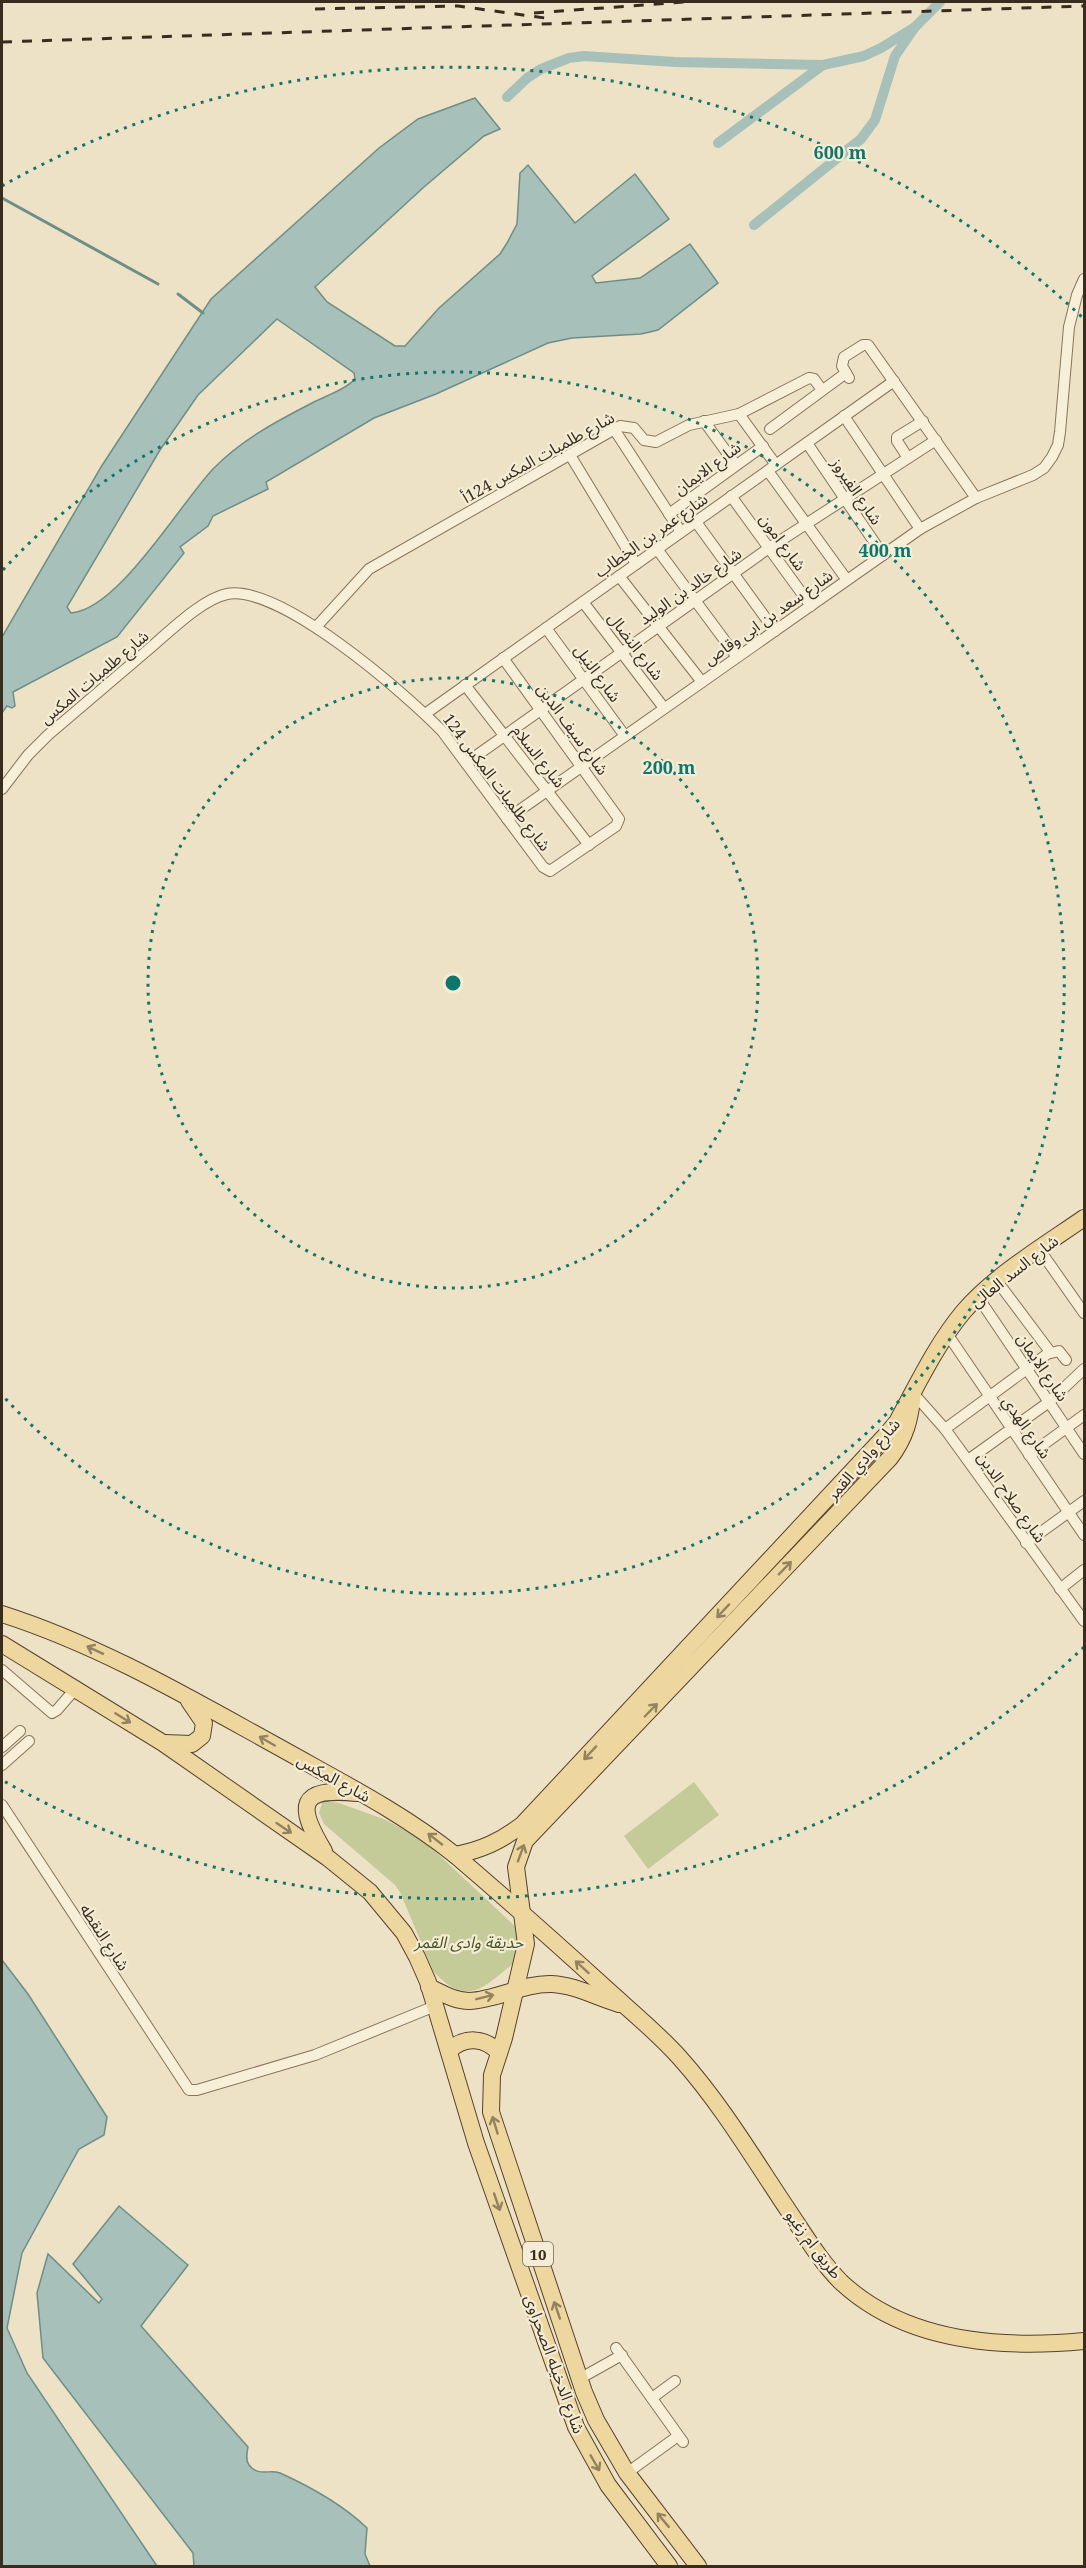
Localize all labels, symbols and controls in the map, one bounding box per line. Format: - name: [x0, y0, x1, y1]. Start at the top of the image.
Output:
- text: 600 m: [814, 140, 867, 164]
- street label: شارع طلمبات المكس 124أ: [458, 406, 619, 510]
- street label: شارع الايمان: [669, 436, 746, 501]
- street label: شارع الفيروز: [824, 452, 888, 530]
- street label: شارع عمر بن الخطاب: [590, 488, 713, 584]
- street label: شارع امون: [753, 509, 811, 576]
- text: 400 m: [859, 538, 912, 562]
- street label: شارع خالد بن الوليد: [634, 542, 747, 631]
- street label: شارع سعد بن ابى وقاص: [699, 564, 838, 672]
- street label: شارع النضال: [602, 608, 669, 686]
- street label: شارع طلمبات المكس: [35, 625, 154, 731]
- street label: شارع النيل: [568, 640, 626, 708]
- street label: شارع سيف الدين: [531, 679, 614, 781]
- street label: شارع طلمبات المكس 124: [436, 709, 556, 857]
- street label: شارع السلام: [506, 720, 571, 793]
- text: 200 m: [643, 755, 696, 779]
- centre of rings: [443, 973, 463, 993]
- street label: شارع السد العالى: [965, 1230, 1064, 1314]
- street label: شارع الايمان: [1010, 1328, 1074, 1407]
- street label: شارع الهدي: [996, 1391, 1057, 1464]
- street label: شارع وادي القمر: [821, 1413, 906, 1507]
- street label: شارع صلاح الدين: [971, 1447, 1052, 1548]
- one-way arrow: [778, 1561, 793, 1576]
- one-way arrow: [716, 1603, 730, 1618]
- one-way arrow: [86, 1643, 104, 1655]
- one-way arrow: [644, 1702, 658, 1717]
- one-way arrow: [114, 1712, 131, 1724]
- one-way arrow: [259, 1735, 276, 1747]
- one-way arrow: [583, 1745, 597, 1760]
- street label: شارع المكس: [292, 1749, 375, 1809]
- one-way arrow: [276, 1821, 293, 1834]
- one-way arrow: [428, 1833, 444, 1846]
- one-way arrow: [516, 1845, 527, 1863]
- street label: شارع النقطه: [73, 1899, 135, 1976]
- park label: حديقة وادى القمر: [413, 1931, 524, 1953]
- one-way arrow: [575, 1960, 590, 1974]
- one-way arrow: [475, 1991, 494, 2003]
- one-way arrow: [489, 2116, 500, 2135]
- one-way arrow: [492, 2192, 503, 2211]
- street label: طريق ام زغيو: [779, 2205, 847, 2284]
- road number: 10: [523, 2242, 553, 2266]
- street label: شارع الدخيله الصحراوى: [518, 2291, 590, 2437]
- one-way arrow: [550, 2301, 561, 2320]
- one-way arrow: [589, 2454, 601, 2471]
- one-way arrow: [656, 2513, 670, 2528]

